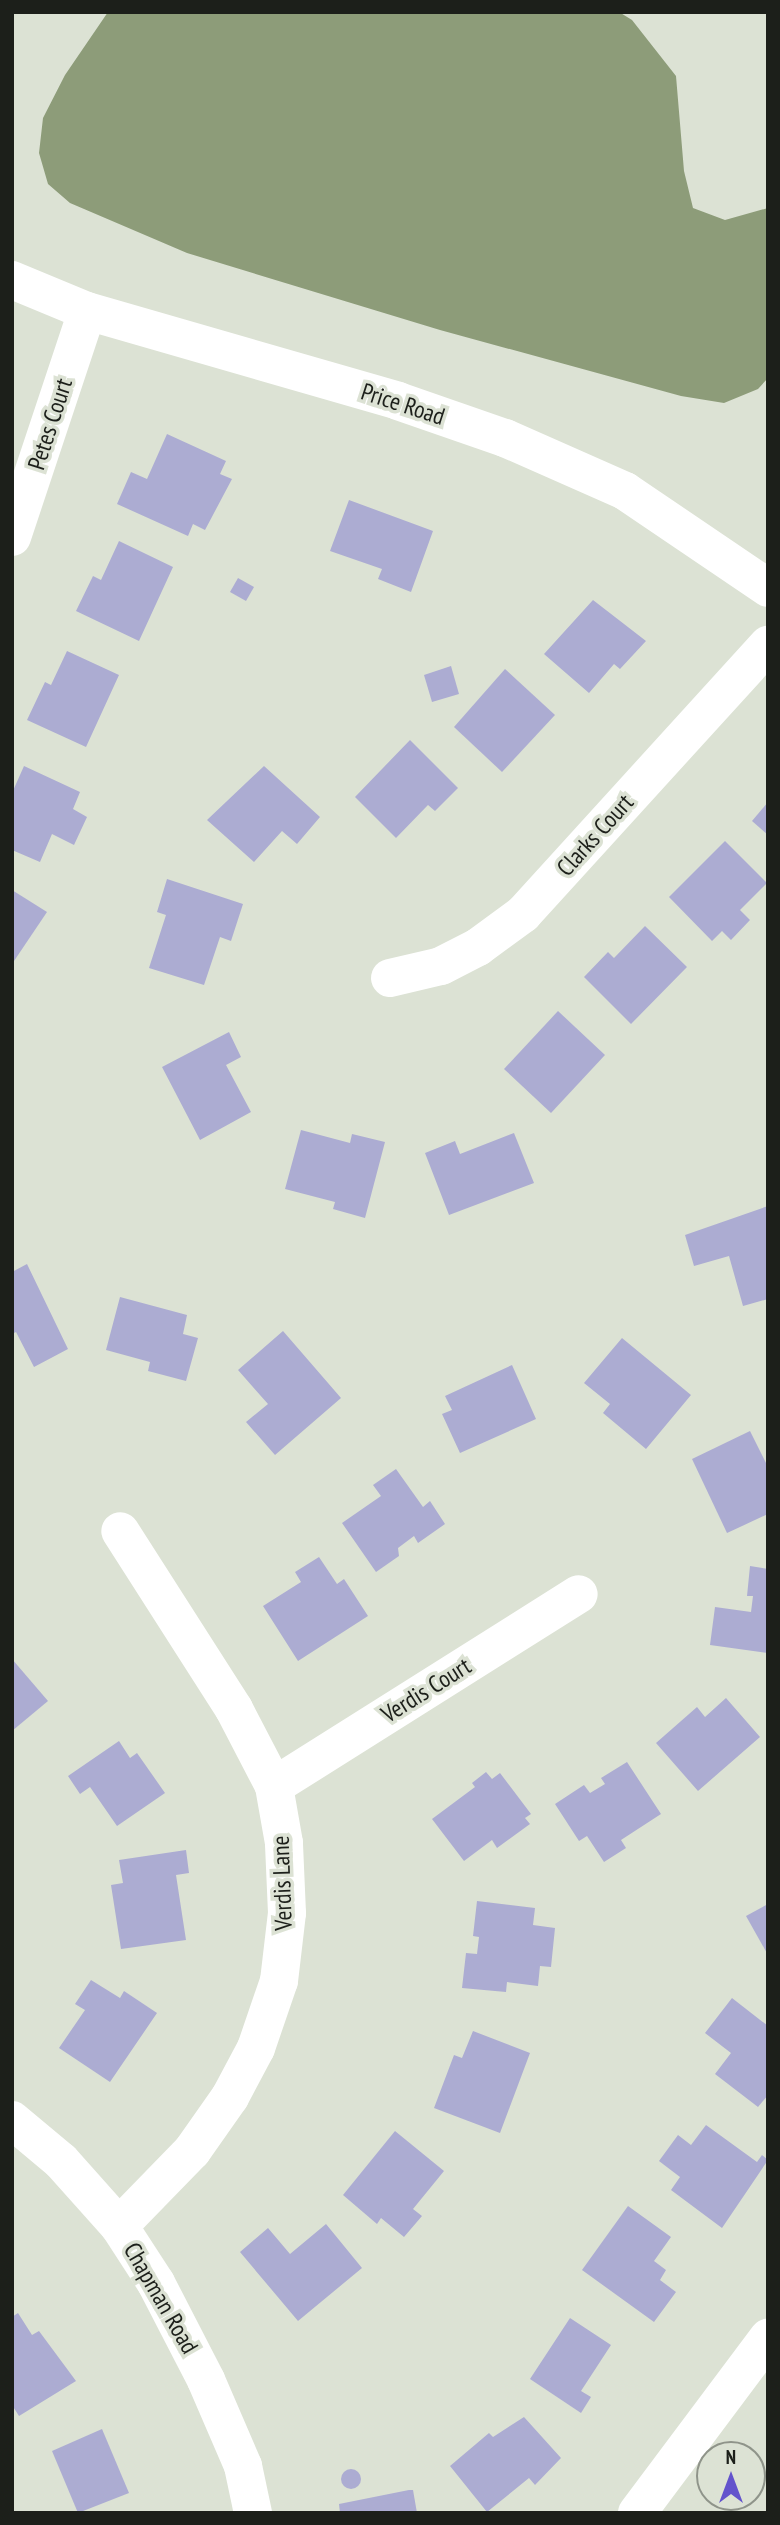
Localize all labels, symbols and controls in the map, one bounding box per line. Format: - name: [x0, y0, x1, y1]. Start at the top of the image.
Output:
- street label: Petes Court: [22, 375, 78, 473]
- street label: Price Road: [358, 377, 448, 431]
- street label: Clarks Court: [551, 788, 639, 882]
- street label: Verdis Court: [376, 1651, 476, 1729]
- street label: Verdis Lane: [266, 1835, 298, 1931]
- street label: Chapman Road: [118, 2237, 204, 2359]
- north arrow: [696, 2441, 766, 2511]
- text: N: [726, 2445, 736, 2469]

